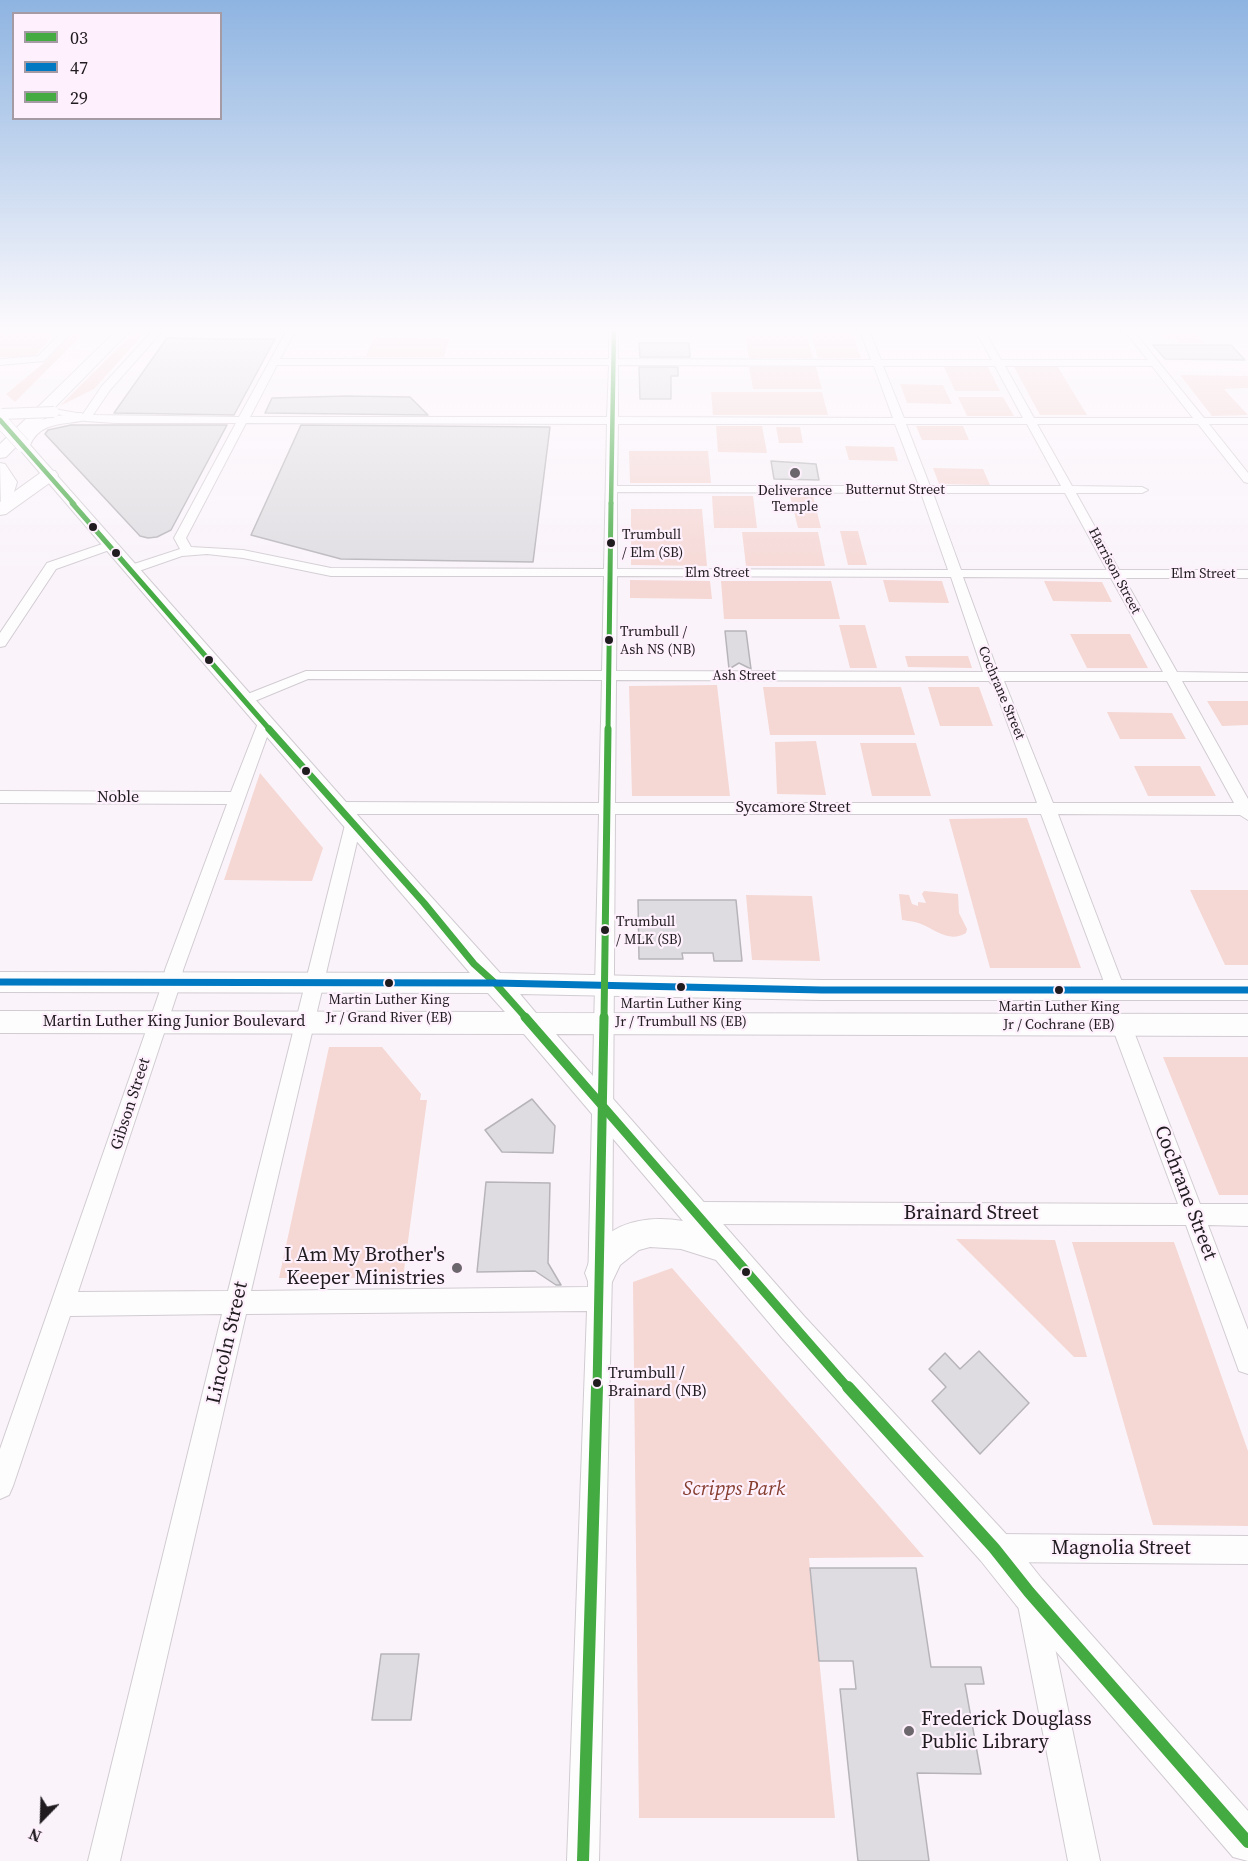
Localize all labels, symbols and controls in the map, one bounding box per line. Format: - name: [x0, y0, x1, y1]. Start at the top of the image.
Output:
- legend: [12, 12, 222, 120]
- text: 03: [70, 25, 88, 50]
- text: 47: [70, 55, 88, 80]
- text: 29: [70, 85, 88, 110]
- marker: Deliverance Temple: [788, 466, 802, 480]
- street label: Butternut Street: [845, 482, 945, 498]
- place label: Deliverance Temple: [758, 483, 832, 516]
- unlabelled marker: [87, 521, 99, 533]
- street label: Harrison Street: [1084, 525, 1144, 617]
- place label: Trumbull / Elm (SB): [622, 527, 683, 560]
- marker: Trumbull / Elm (SB): [605, 537, 617, 549]
- unlabelled marker: [110, 547, 122, 559]
- street label: Elm Street: [685, 565, 749, 581]
- street label: Elm Street: [1171, 566, 1235, 582]
- place label: Trumbull / Ash NS (NB): [620, 624, 696, 656]
- marker: Trumbull / Ash NS (NB): [603, 634, 615, 646]
- street label: Cochrane Street: [974, 644, 1028, 742]
- unlabelled marker: [203, 654, 215, 666]
- street label: Ash Street: [712, 668, 776, 684]
- unlabelled marker: [300, 765, 312, 777]
- street label: Noble: [97, 788, 139, 808]
- street label: Sycamore Street: [736, 798, 850, 818]
- place label: Trumbull / MLK (SB): [616, 914, 682, 946]
- marker: Trumbull / MLK (SB): [599, 924, 611, 936]
- marker: Martin Luther King Jr / Grand River (EB): [383, 977, 395, 989]
- marker: Martin Luther King Jr / Trumbull NS (EB): [675, 981, 687, 993]
- marker: Martin Luther King Jr / Cochrane (EB): [1053, 984, 1065, 996]
- place label: Martin Luther King Jr / Grand River (EB): [326, 992, 452, 1024]
- place label: Martin Luther King Jr / Trumbull NS (EB): [615, 996, 747, 1028]
- place label: Martin Luther King Jr / Cochrane (EB): [999, 999, 1119, 1032]
- street label: Martin Luther King Junior Boulevard: [43, 1012, 305, 1032]
- street label: Gibson Street: [107, 1056, 155, 1152]
- street label: Cochrane Street: [1148, 1122, 1222, 1264]
- street label: Brainard Street: [903, 1202, 1039, 1226]
- place label: I Am My Brother's Keeper Ministries: [284, 1244, 445, 1291]
- marker: I Am My Brother's Keeper Ministries: [450, 1261, 464, 1275]
- unlabelled marker: [740, 1266, 752, 1278]
- street label: Lincoln Street: [202, 1279, 254, 1407]
- place label: Trumbull / Brainard (NB): [608, 1364, 707, 1402]
- marker: Trumbull / Brainard (NB): [591, 1377, 603, 1389]
- park label: Scripps Park: [683, 1478, 785, 1502]
- street label: Magnolia Street: [1051, 1537, 1191, 1561]
- place label: Frederick Douglass Public Library: [921, 1708, 1092, 1755]
- marker: Frederick Douglass Public Library: [902, 1724, 916, 1738]
- north arrow: [12, 1789, 72, 1849]
- text: N: [25, 1823, 45, 1848]

